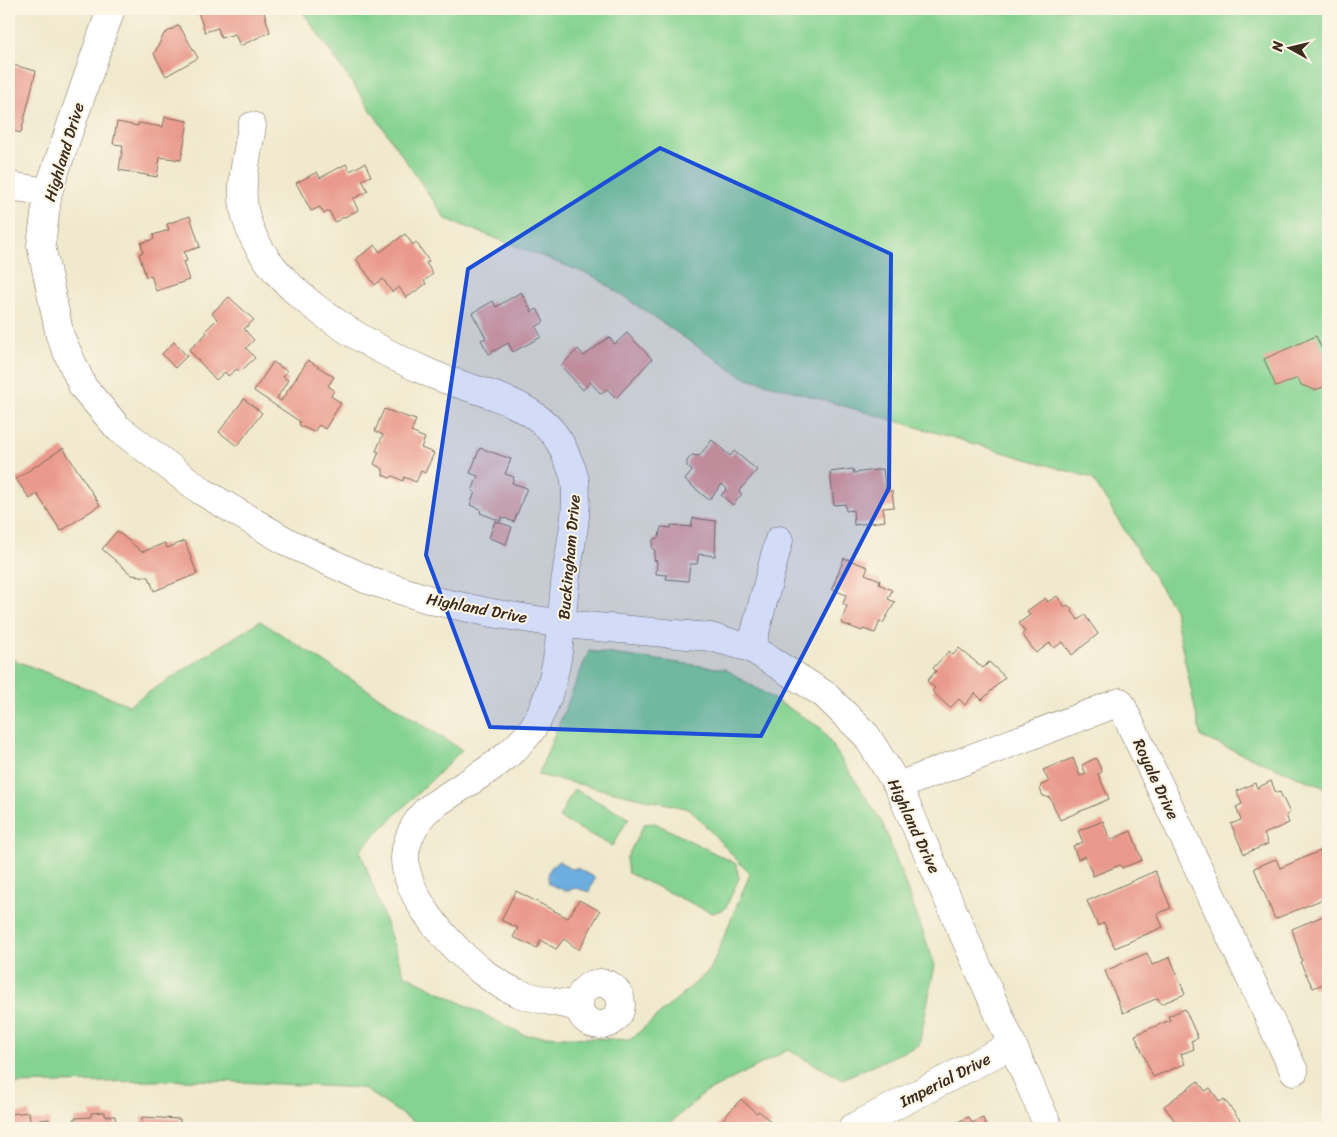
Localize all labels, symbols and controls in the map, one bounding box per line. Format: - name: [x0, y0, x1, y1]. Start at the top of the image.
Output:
- north arrow: [1264, 22, 1314, 72]
- text: N: [1264, 39, 1291, 54]
- street label: Highland Drive: [35, 99, 93, 205]
- street label: Buckingham Drive: [549, 493, 589, 621]
- street label: Highland Drive: [424, 584, 530, 632]
- street label: Royale Drive: [1125, 734, 1187, 824]
- street label: Highland Drive: [879, 774, 949, 878]
- street label: Imperial Drive: [893, 1045, 996, 1116]

